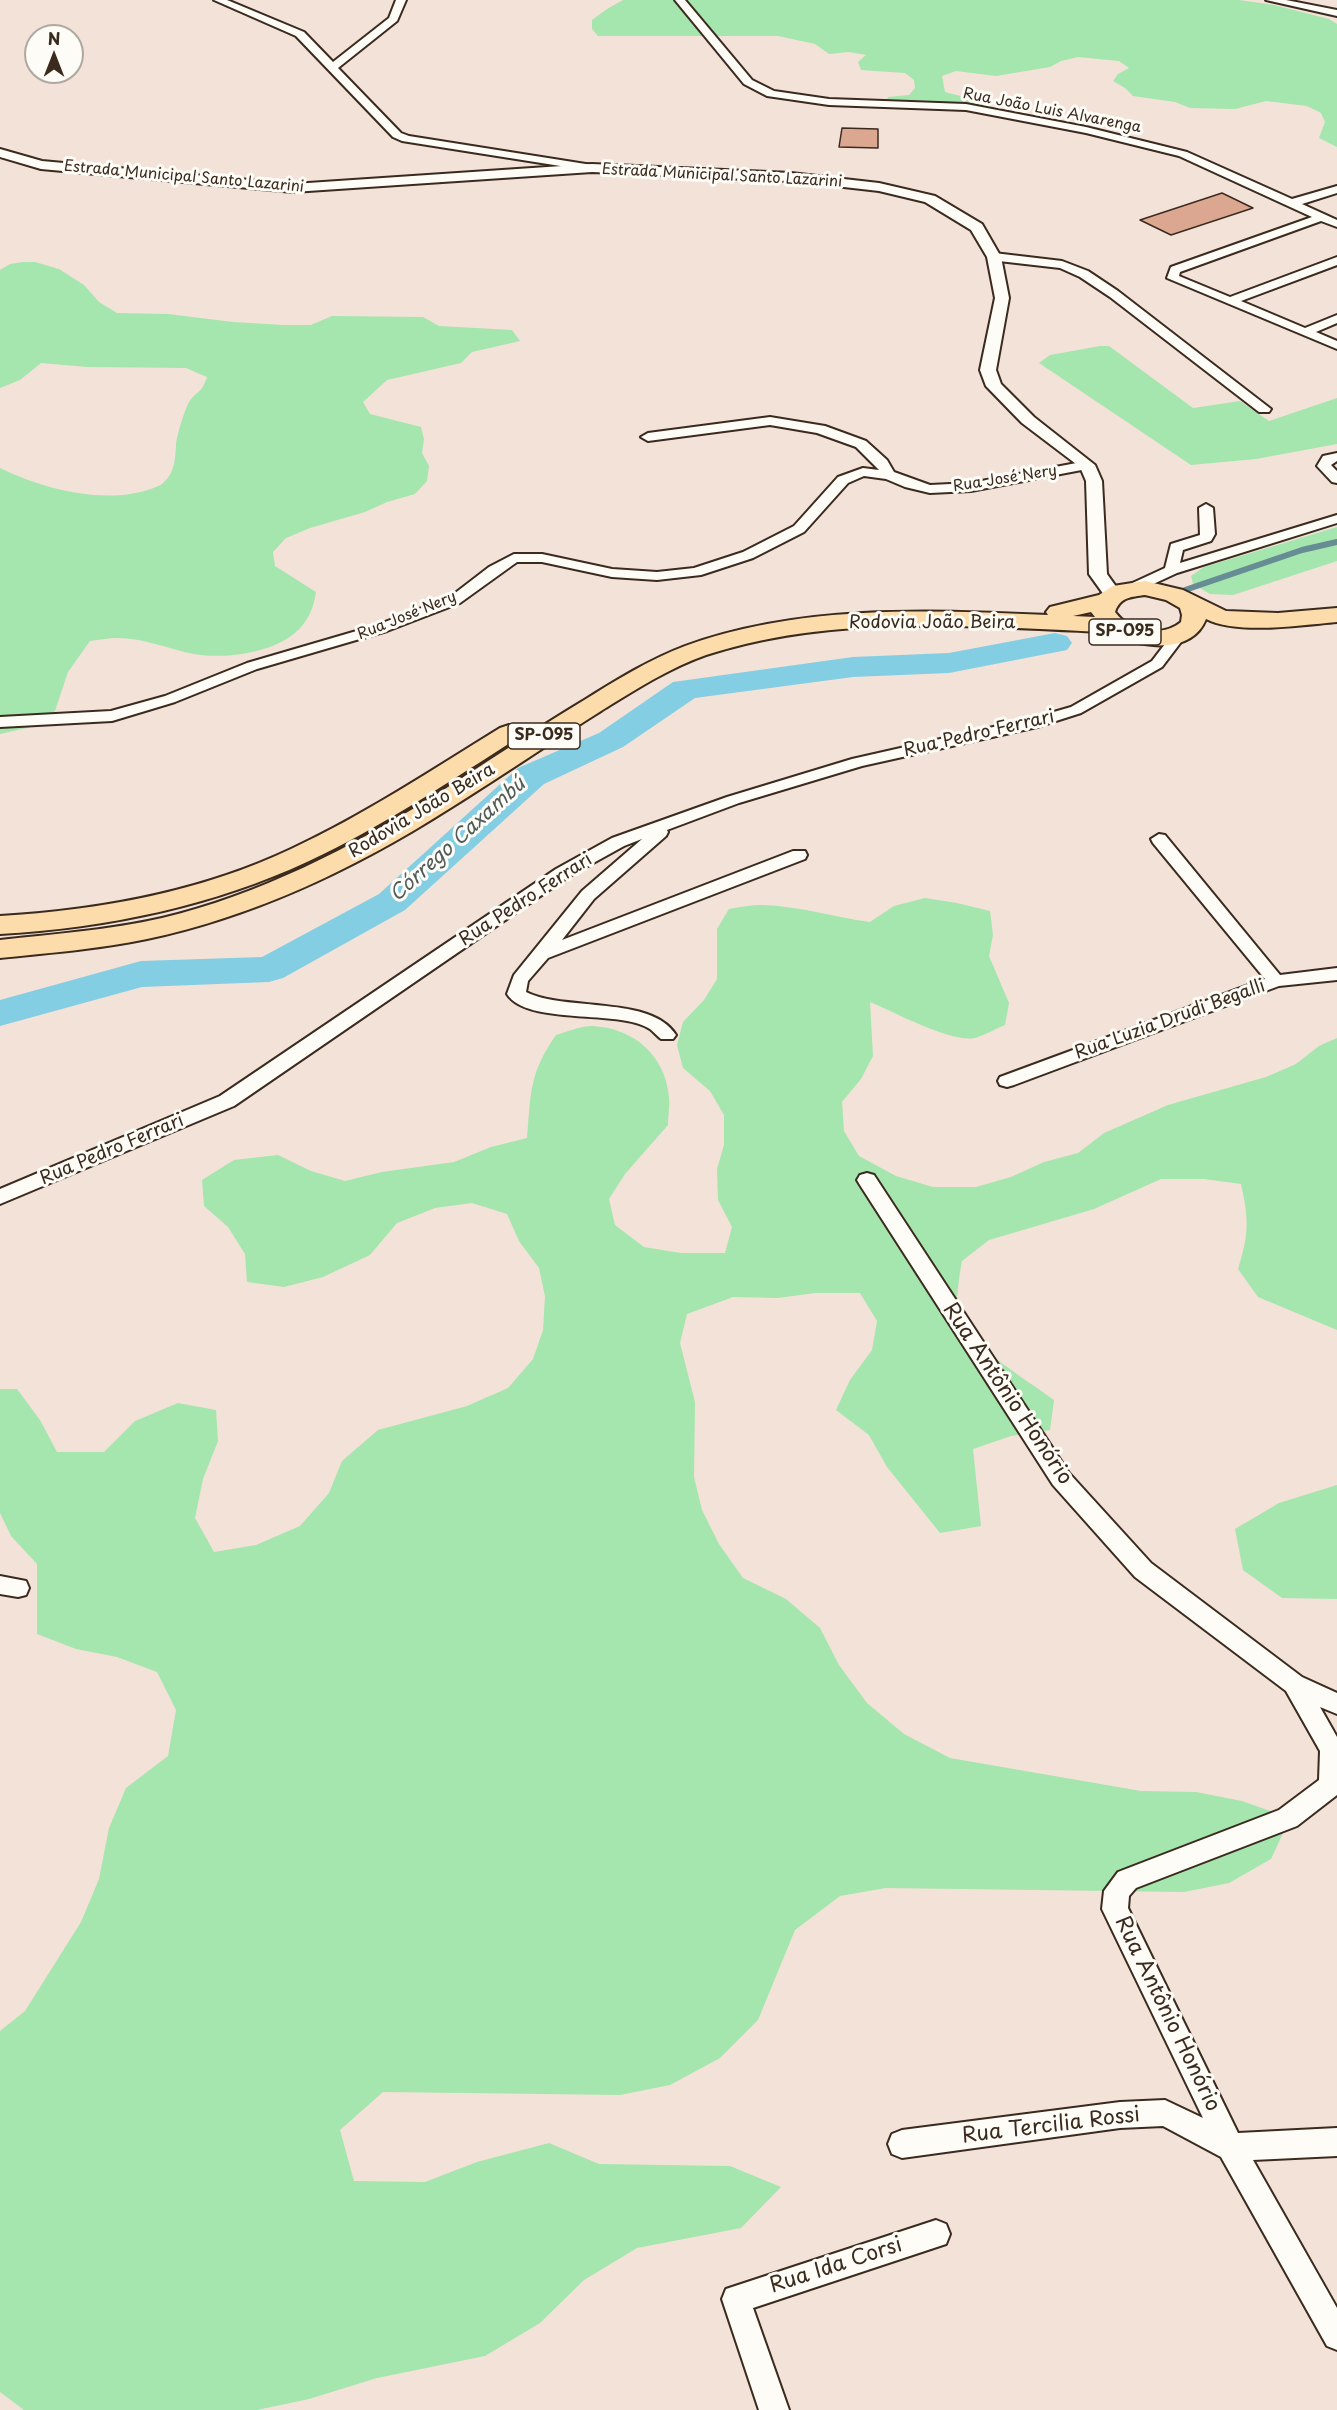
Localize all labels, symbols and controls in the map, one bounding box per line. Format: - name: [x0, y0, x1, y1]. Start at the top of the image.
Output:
- north arrow: [24, 24, 84, 84]
- text: N: [48, 26, 60, 50]
- street label: Rua João Luis Alvarenga: [961, 85, 1143, 137]
- street label: Estrada Municipal Santo Lazarini: [63, 158, 305, 196]
- street label: Estrada Municipal Santo Lazarini: [601, 161, 843, 191]
- street label: Rua José Nery: [952, 462, 1058, 496]
- street label: Rua José Nery: [355, 588, 459, 644]
- street label: Rodovia João Beira: [849, 612, 1015, 634]
- road number: SP-095: [1089, 619, 1161, 645]
- street label: Rua Pedro Ferrari: [901, 706, 1057, 762]
- road number: SP-095: [508, 723, 580, 749]
- street label: Rodovia João Beira: [345, 759, 499, 863]
- water label: Córrego Caxambú: [385, 773, 531, 907]
- street label: Rua Pedro Ferrari: [455, 849, 597, 951]
- street label: Rua Luzia Drudi Begalli: [1072, 975, 1268, 1065]
- street label: Rua Pedro Ferrari: [37, 1110, 187, 1190]
- street label: Rua Antônio Honório: [937, 1298, 1077, 1490]
- street label: Rua Antônio Honório: [1109, 1912, 1225, 2116]
- street label: Rua Tercilia Rossi: [960, 2103, 1142, 2149]
- street label: Rua Ida Corsi: [766, 2233, 906, 2299]

